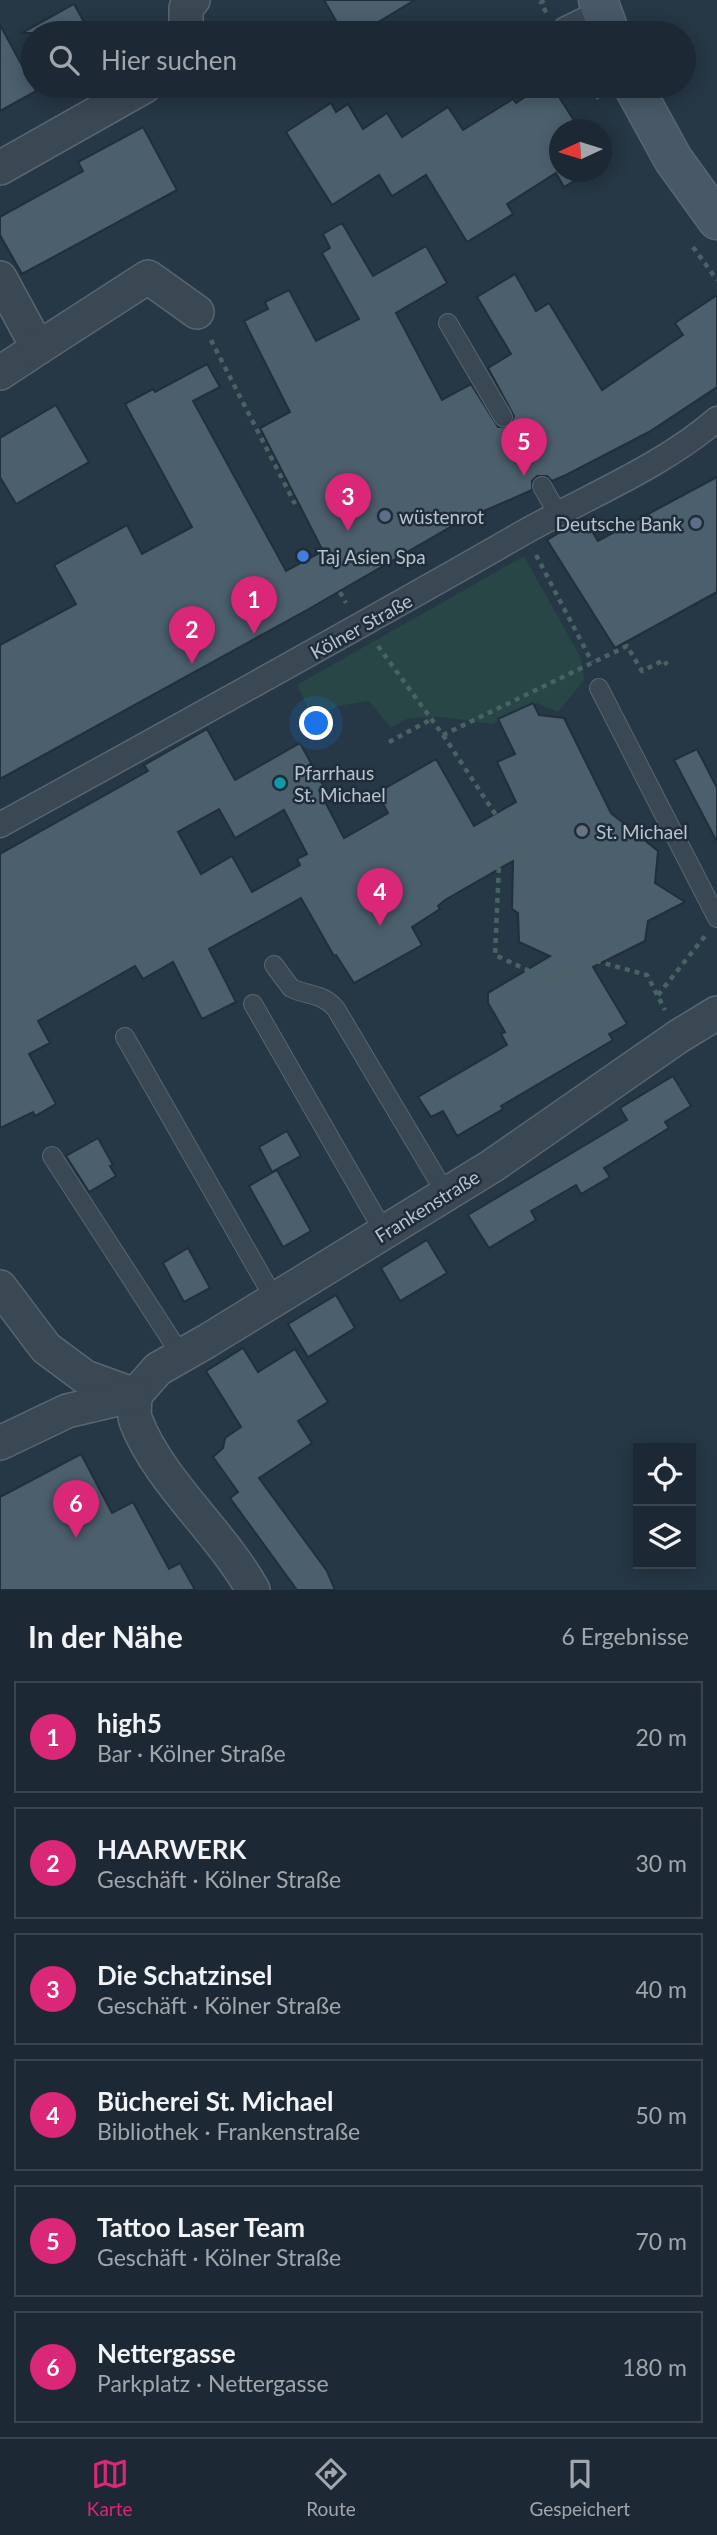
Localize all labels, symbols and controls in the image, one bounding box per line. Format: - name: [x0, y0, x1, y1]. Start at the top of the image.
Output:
- search box: [21, 21, 696, 98]
- icon: search: [45, 41, 83, 79]
- text: Hier suchen: [101, 44, 237, 76]
- north arrow: [549, 119, 612, 182]
- pin: 5: [501, 418, 547, 476]
- pin: 3: [325, 473, 371, 531]
- place label: wüstenrot: [399, 505, 484, 528]
- marker: wüstenrot: [377, 508, 393, 524]
- place label: Deutsche Bank: [556, 512, 682, 535]
- marker: Deutsche Bank: [688, 515, 704, 531]
- place label: Taj Asien Spa: [317, 545, 426, 568]
- marker: Taj Asien Spa: [295, 548, 311, 564]
- pin: 1: [231, 576, 277, 634]
- street label: Kölner Straße: [306, 589, 416, 663]
- pin: 2: [169, 606, 215, 664]
- your location: [299, 706, 333, 740]
- place label: Pfarrhaus St. Michael: [294, 761, 386, 806]
- marker: Pfarrhaus St. Michael: [272, 775, 288, 791]
- place label: St. Michael: [596, 820, 688, 843]
- marker: St. Michael: [574, 823, 590, 839]
- pin: 4: [357, 868, 403, 926]
- street label: Frankenstraße: [371, 1165, 483, 1247]
- map controls: [633, 1443, 696, 1569]
- button: locate: [633, 1443, 696, 1506]
- pin: 6: [53, 1480, 99, 1538]
- button: layers: [633, 1506, 696, 1569]
- text: In der Nähe: [28, 1618, 183, 1654]
- text: 6 Ergebnisse: [561, 1622, 689, 1650]
- text: high5: [97, 1707, 162, 1739]
- text: 1: [46, 1723, 60, 1751]
- text: 20 m: [636, 1723, 687, 1751]
- text: Bar · Kölner Straße: [97, 1739, 286, 1767]
- text: HAARWERK: [97, 1833, 246, 1865]
- text: 2: [46, 1849, 60, 1877]
- text: 30 m: [636, 1849, 687, 1877]
- text: Geschäft · Kölner Straße: [97, 1865, 341, 1893]
- text: Die Schatzinsel: [97, 1959, 272, 1991]
- text: 3: [46, 1975, 60, 2003]
- text: 40 m: [636, 1975, 687, 2003]
- text: Geschäft · Kölner Straße: [97, 1991, 341, 2019]
- text: Bücherei St. Michael: [97, 2085, 333, 2117]
- text: 4: [46, 2101, 60, 2129]
- text: 50 m: [636, 2101, 687, 2129]
- text: Bibliothek · Frankenstraße: [97, 2117, 360, 2145]
- text: Tattoo Laser Team: [97, 2211, 305, 2243]
- text: 5: [46, 2227, 60, 2255]
- text: 70 m: [636, 2227, 687, 2255]
- text: Geschäft · Kölner Straße: [97, 2243, 341, 2271]
- text: Nettergasse: [97, 2337, 236, 2369]
- text: 6: [46, 2353, 60, 2381]
- text: 180 m: [622, 2353, 687, 2381]
- text: Parkplatz · Nettergasse: [97, 2369, 329, 2397]
- tab: Karte: [87, 2455, 133, 2520]
- tab: Route: [306, 2455, 356, 2520]
- tab: Gespeichert: [529, 2455, 630, 2520]

